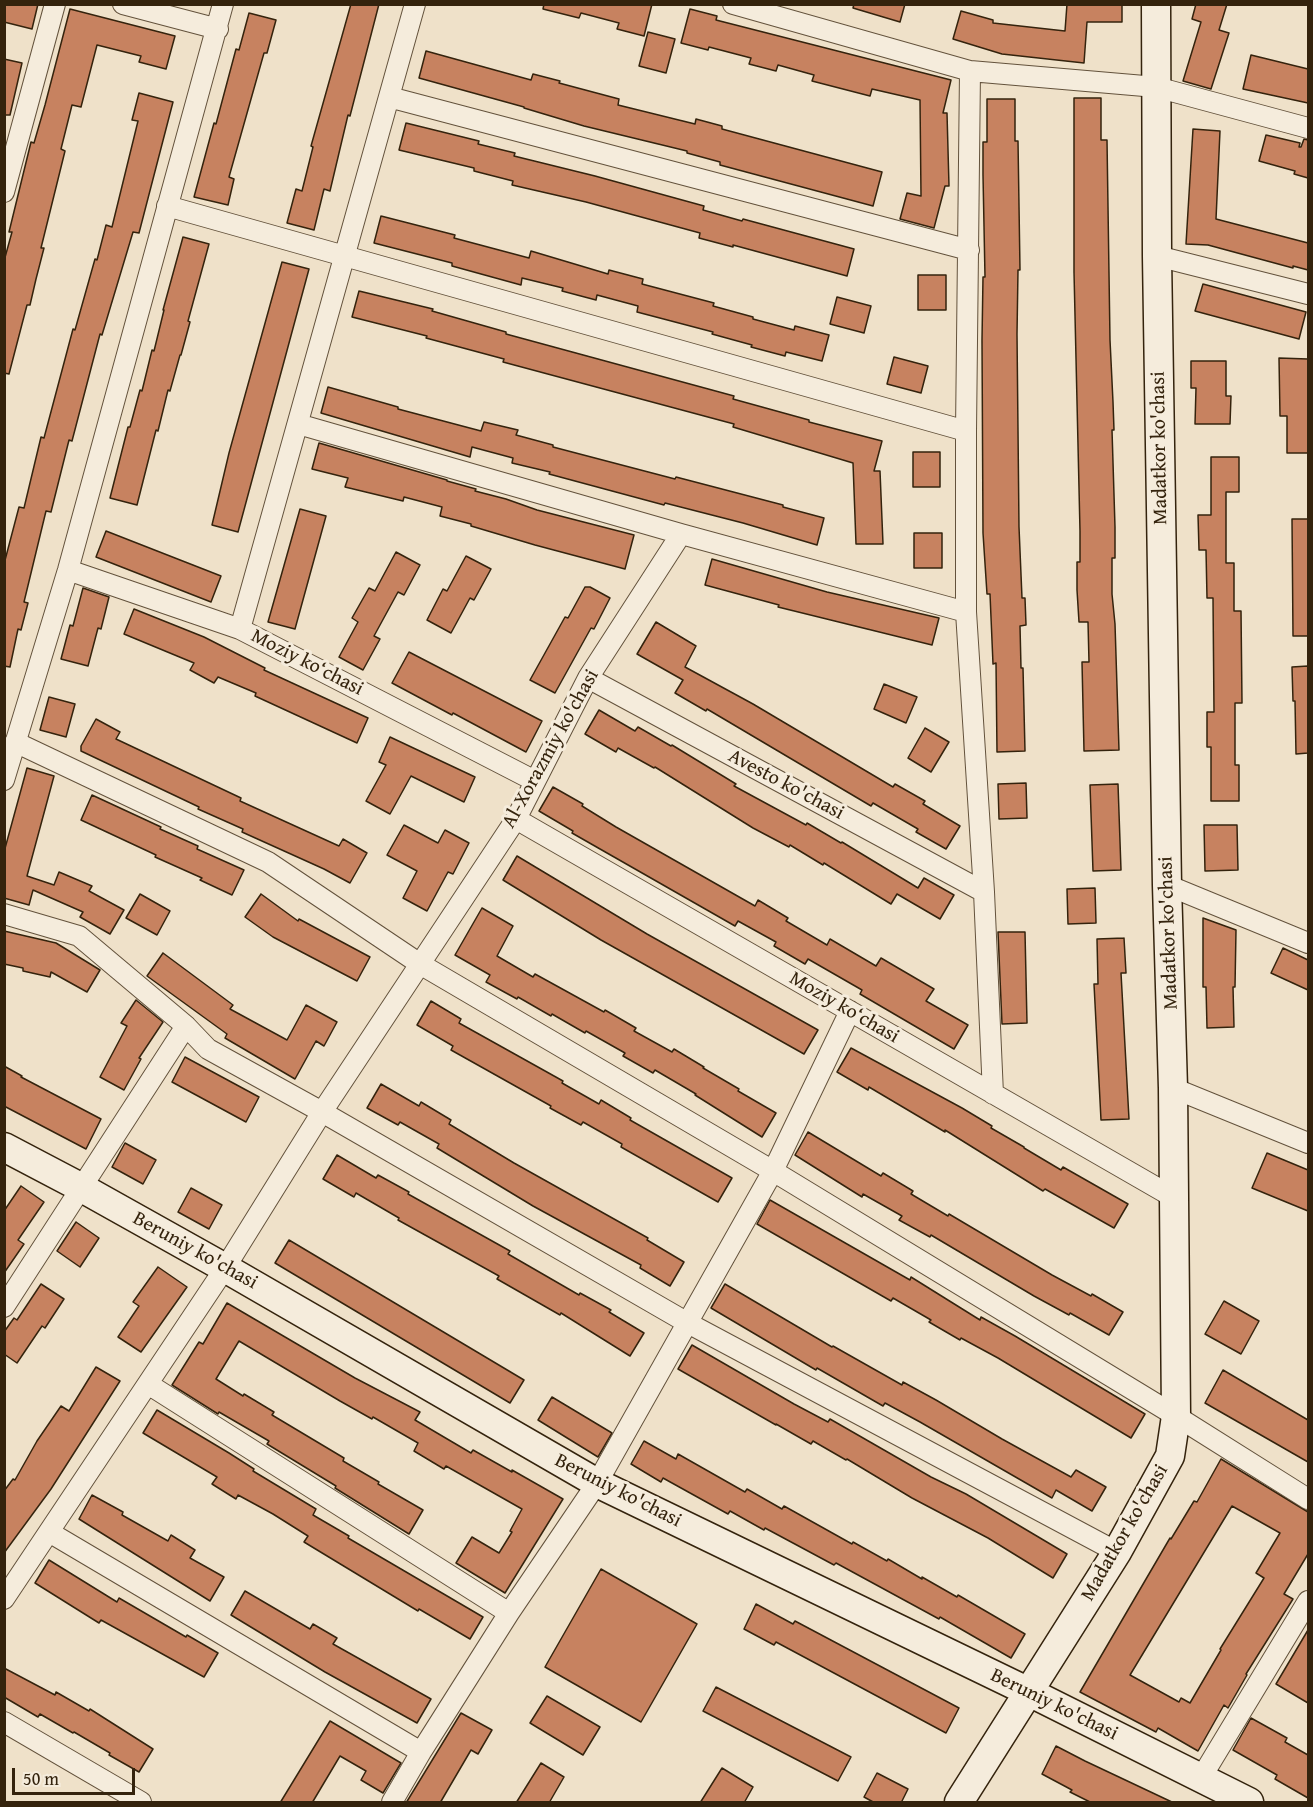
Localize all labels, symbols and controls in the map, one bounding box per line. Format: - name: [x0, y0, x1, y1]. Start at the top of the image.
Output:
- street label: Madatkor ko'chasi: [1147, 371, 1173, 525]
- street label: Moziy ko‘chasi: [247, 624, 367, 702]
- street label: Al-Xorazmiy ko'chasi: [497, 665, 605, 833]
- street label: Avesto ko'chasi: [724, 744, 848, 826]
- street label: Madatkor ko'chasi: [1154, 856, 1184, 1010]
- street label: Moziy ko‘chasi: [785, 967, 903, 1049]
- street label: Beruniy ko'chasi: [128, 1207, 262, 1295]
- street label: Beruniy ko'chasi: [551, 1449, 685, 1533]
- street label: Madatkor ko'chasi: [1076, 1461, 1174, 1605]
- street label: Beruniy ko'chasi: [986, 1664, 1122, 1746]
- scale bar: [15, 1756, 138, 1794]
- text: 50 m: [23, 1765, 59, 1792]

